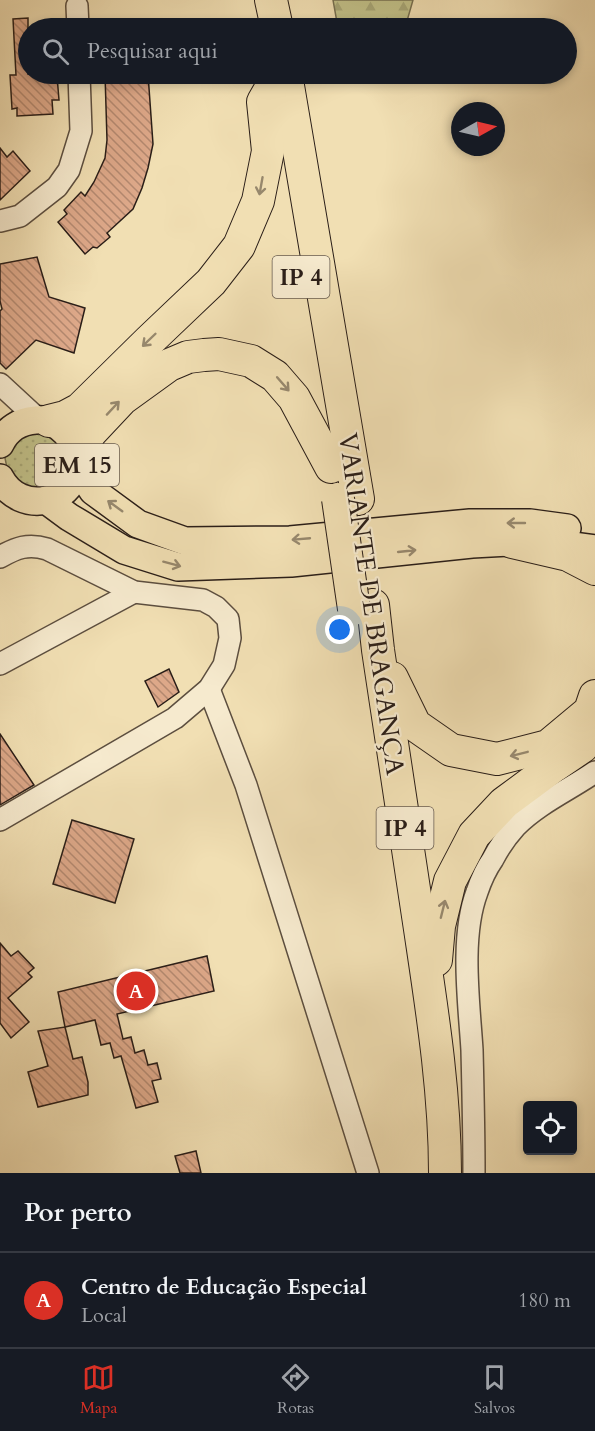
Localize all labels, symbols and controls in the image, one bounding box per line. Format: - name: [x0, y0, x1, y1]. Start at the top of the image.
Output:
- search box: [18, 18, 577, 84]
- icon: search: [39, 35, 72, 68]
- text: Pesquisar aqui: [87, 36, 218, 66]
- north arrow: [451, 102, 505, 156]
- one-way arrow: [255, 176, 266, 195]
- road number: IP 4: [272, 256, 330, 298]
- one-way arrow: [142, 333, 157, 348]
- one-way arrow: [276, 376, 290, 391]
- one-way arrow: [106, 401, 120, 416]
- street label: VARIANTE DE BRAGANÇA: [330, 431, 413, 778]
- road number: EM 15: [35, 444, 119, 486]
- one-way arrow: [107, 500, 123, 512]
- one-way arrow: [507, 517, 527, 529]
- one-way arrow: [291, 534, 311, 545]
- one-way arrow: [397, 545, 417, 556]
- one-way arrow: [162, 559, 181, 571]
- your location: [325, 615, 354, 644]
- one-way arrow: [510, 748, 529, 760]
- road number: IP 4: [376, 807, 434, 849]
- one-way arrow: [437, 900, 449, 919]
- pin: A: [116, 968, 156, 1014]
- map controls: [523, 1101, 577, 1155]
- button: locate: [523, 1101, 577, 1155]
- text: Por perto: [24, 1195, 132, 1230]
- text: Centro de Educação Especial: [81, 1272, 367, 1302]
- text: A: [36, 1287, 51, 1314]
- text: 180 m: [518, 1287, 571, 1314]
- text: Local: [81, 1302, 127, 1329]
- tab: Mapa: [80, 1361, 117, 1419]
- tab: Rotas: [277, 1361, 314, 1419]
- tab: Salvos: [474, 1361, 515, 1419]

